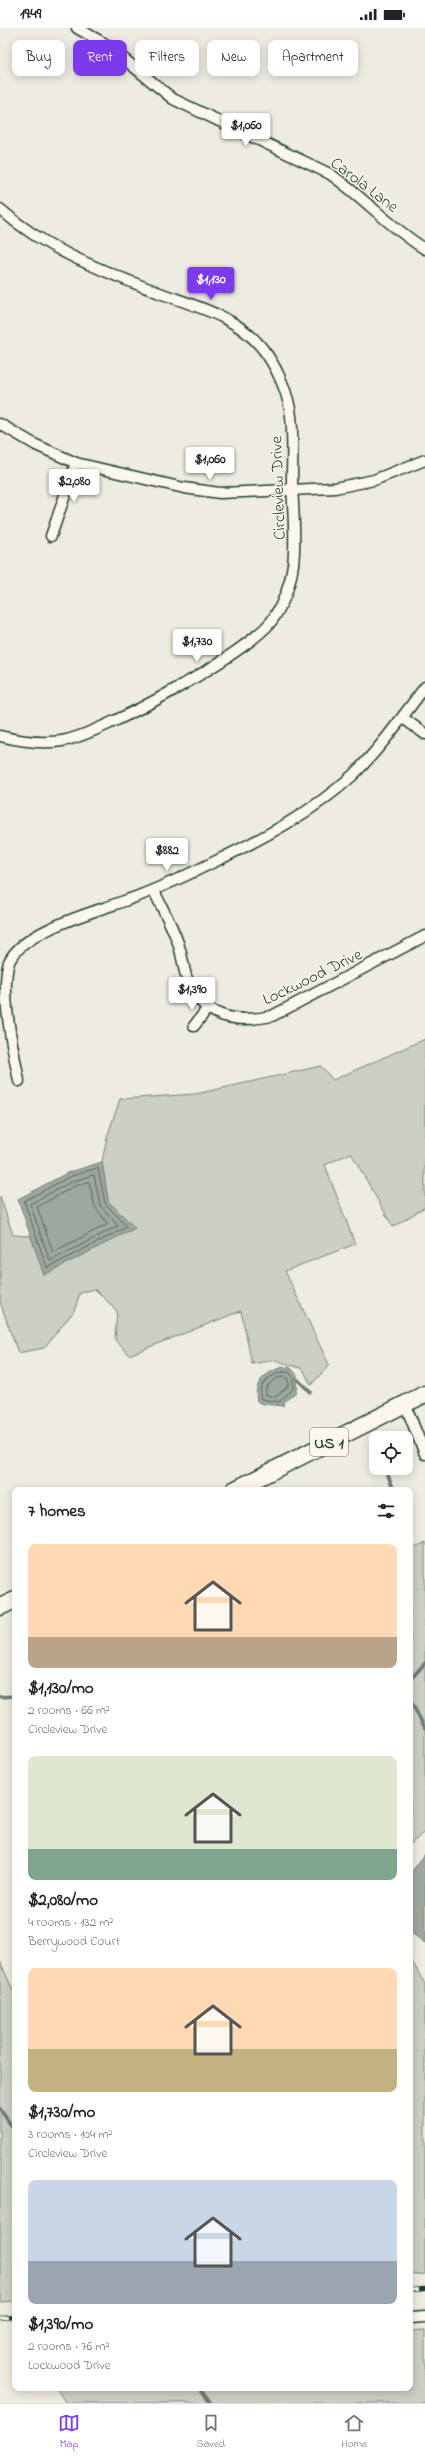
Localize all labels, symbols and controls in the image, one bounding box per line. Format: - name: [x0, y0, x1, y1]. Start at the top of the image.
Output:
- text: 19:49: [20, 3, 41, 25]
- chip: Buy: [12, 40, 65, 76]
- chip: Rent: [73, 40, 127, 76]
- chip: Filters: [135, 40, 199, 76]
- chip: New: [207, 40, 260, 76]
- chip: Apartment: [268, 40, 358, 76]
- pin: $1,060: [213, 113, 279, 147]
- text: $1,060: [230, 116, 262, 135]
- street label: Carola Lane: [325, 151, 404, 219]
- pin: $1,130: [178, 267, 244, 301]
- text: $1,130: [196, 270, 226, 289]
- street label: Circleview Drive: [264, 435, 293, 540]
- pin: $1,060: [177, 447, 243, 481]
- text: $1,060: [194, 450, 226, 469]
- pin: $2,080: [41, 469, 107, 503]
- text: $2,080: [58, 472, 90, 491]
- pin: $1,730: [164, 629, 230, 663]
- text: $1,730: [182, 632, 212, 651]
- pin: $882: [143, 838, 191, 872]
- text: $882: [155, 841, 179, 860]
- street label: Lockwood Drive: [259, 942, 367, 1012]
- pin: $1,390: [159, 977, 225, 1011]
- text: $1,390: [177, 980, 207, 999]
- road number: US 1: [310, 1428, 348, 1456]
- map controls: [369, 1431, 413, 1475]
- button: locate: [369, 1431, 413, 1475]
- text: 7 homes: [28, 1499, 86, 1524]
- icon: filters: [375, 1500, 397, 1522]
- icon: home: [177, 1570, 249, 1642]
- text: $1,130/mo: [28, 1676, 94, 1701]
- text: 2 rooms · 66 m²: [28, 1701, 110, 1720]
- text: Circleview Drive: [28, 1720, 107, 1739]
- icon: home: [177, 1782, 249, 1854]
- text: $2,080/mo: [28, 1888, 98, 1913]
- text: 4 rooms · 132 m²: [28, 1913, 113, 1932]
- text: Berrywood Court: [28, 1932, 120, 1951]
- icon: home: [177, 1994, 249, 2066]
- text: $1,730/mo: [28, 2100, 95, 2125]
- text: 3 rooms · 104 m²: [28, 2125, 112, 2144]
- text: Circleview Drive: [28, 2144, 107, 2163]
- icon: home: [177, 2206, 249, 2278]
- text: $1,390/mo: [28, 2312, 93, 2337]
- text: 2 rooms · 76 m²: [28, 2337, 110, 2356]
- text: Lockwood Drive: [28, 2356, 111, 2375]
- tab: Map: [58, 2412, 80, 2452]
- tab: Saved: [196, 2412, 225, 2452]
- tab: Home: [341, 2412, 367, 2452]

